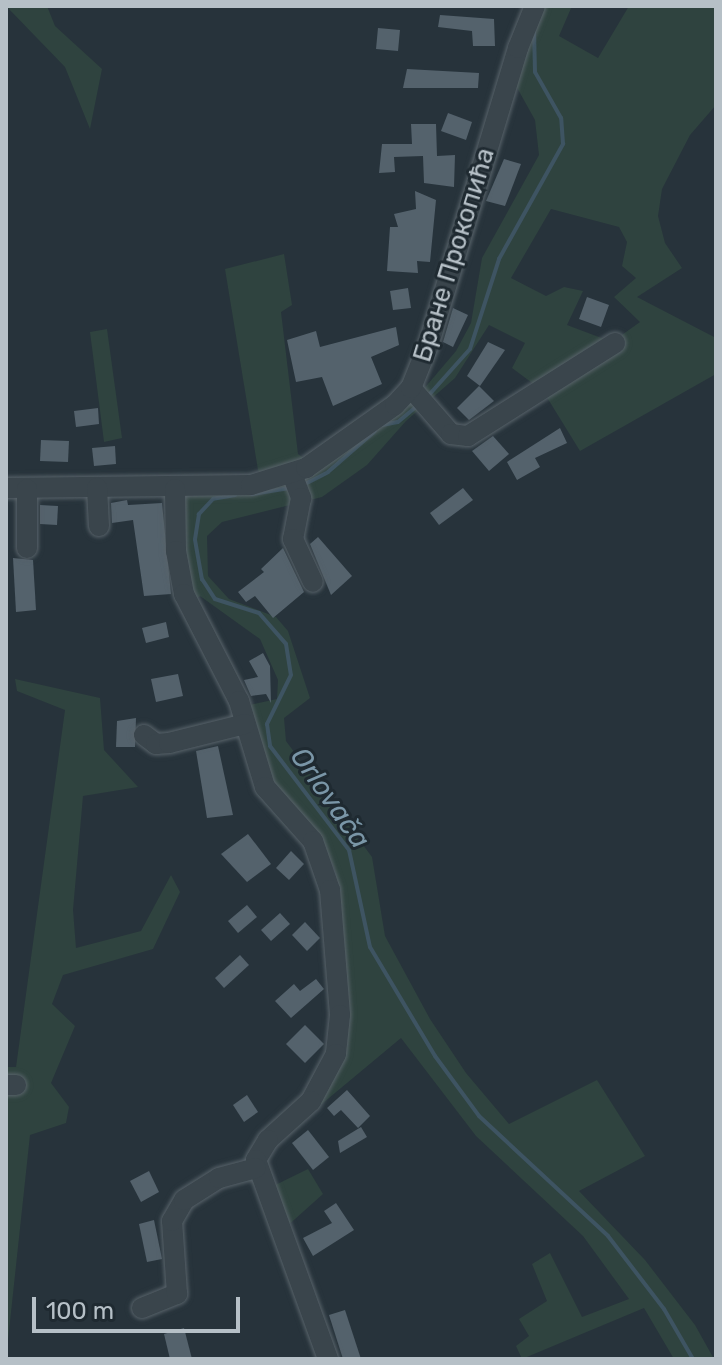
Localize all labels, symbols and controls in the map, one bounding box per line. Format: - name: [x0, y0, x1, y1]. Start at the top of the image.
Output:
- street label: Бране Прокопића: [407, 144, 501, 366]
- water label: Orlovača: [283, 741, 377, 855]
- scale bar: [36, 1281, 244, 1331]
- text: 100 m: [46, 1297, 114, 1325]

